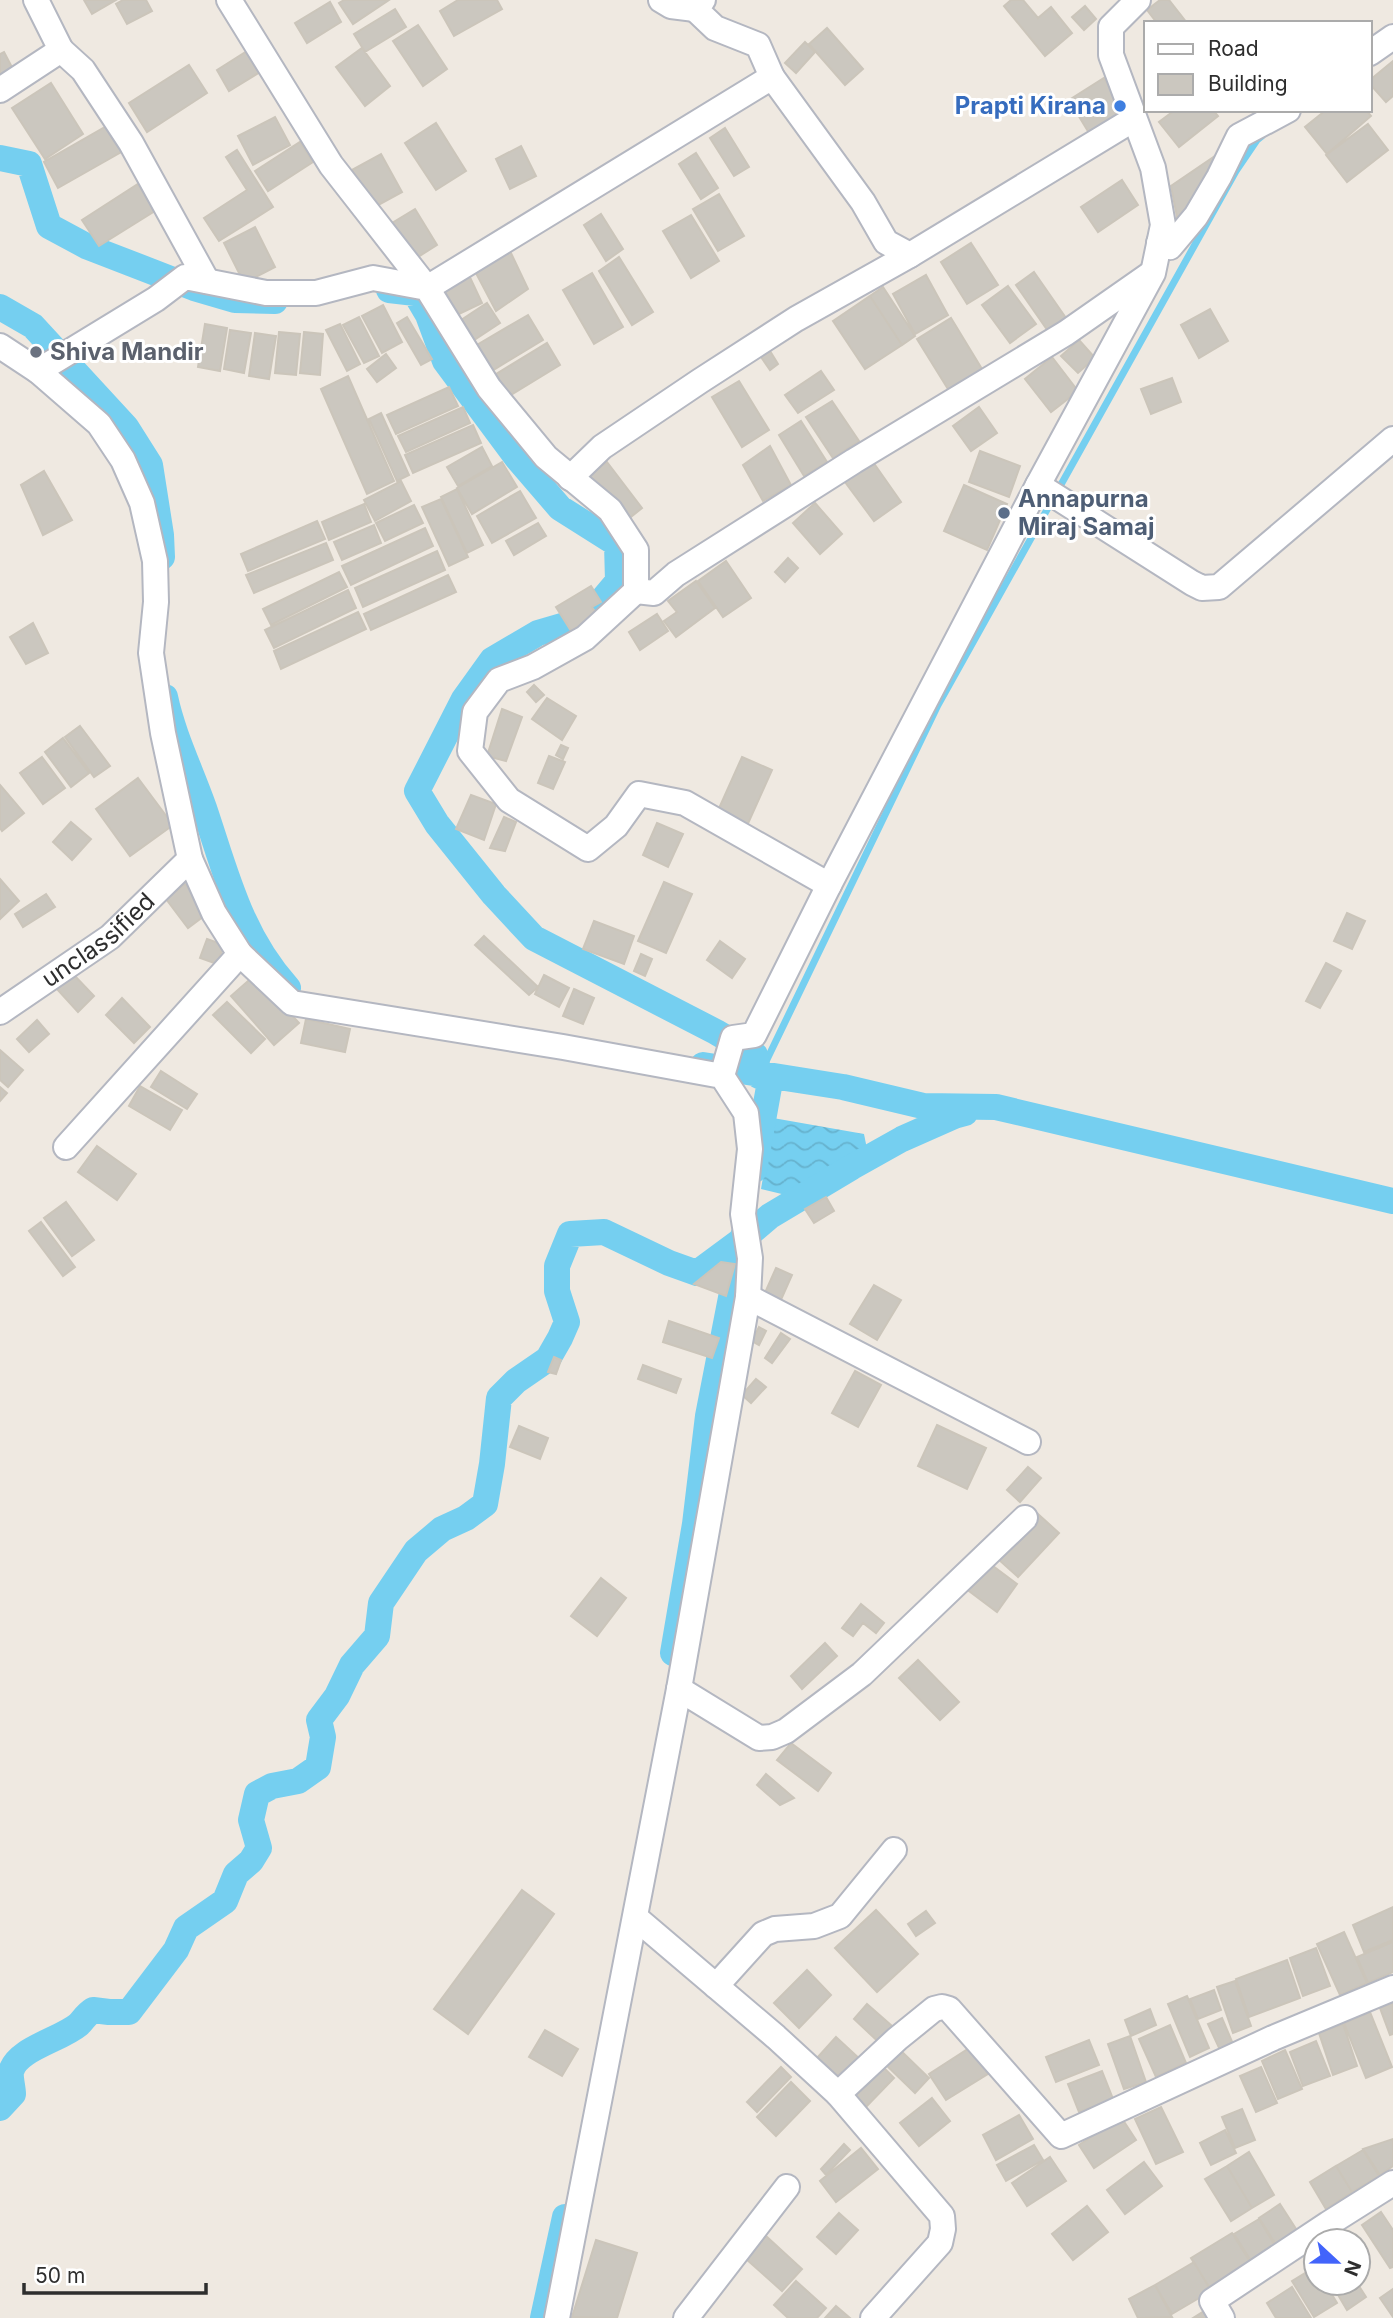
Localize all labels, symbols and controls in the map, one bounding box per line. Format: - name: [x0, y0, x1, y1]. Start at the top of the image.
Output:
- legend: [1144, 21, 1372, 112]
- text: Road: [1208, 36, 1259, 61]
- text: Building: [1208, 71, 1288, 96]
- place label: Prapti Kirana: [955, 91, 1106, 120]
- marker: Prapti Kirana: [1112, 98, 1128, 114]
- place label: Shiva Mandir: [50, 337, 204, 366]
- marker: Shiva Mandir: [28, 344, 44, 360]
- place label: Annapurna Miraj Samaj: [1018, 484, 1154, 541]
- marker: Annapurna Miraj Samaj: [996, 505, 1012, 521]
- street label: unclassified: [36, 887, 160, 993]
- north arrow: [1302, 2227, 1372, 2297]
- scale bar: [24, 2252, 206, 2296]
- text: N: [1339, 2257, 1366, 2279]
- text: 50 m: [35, 2263, 85, 2288]

